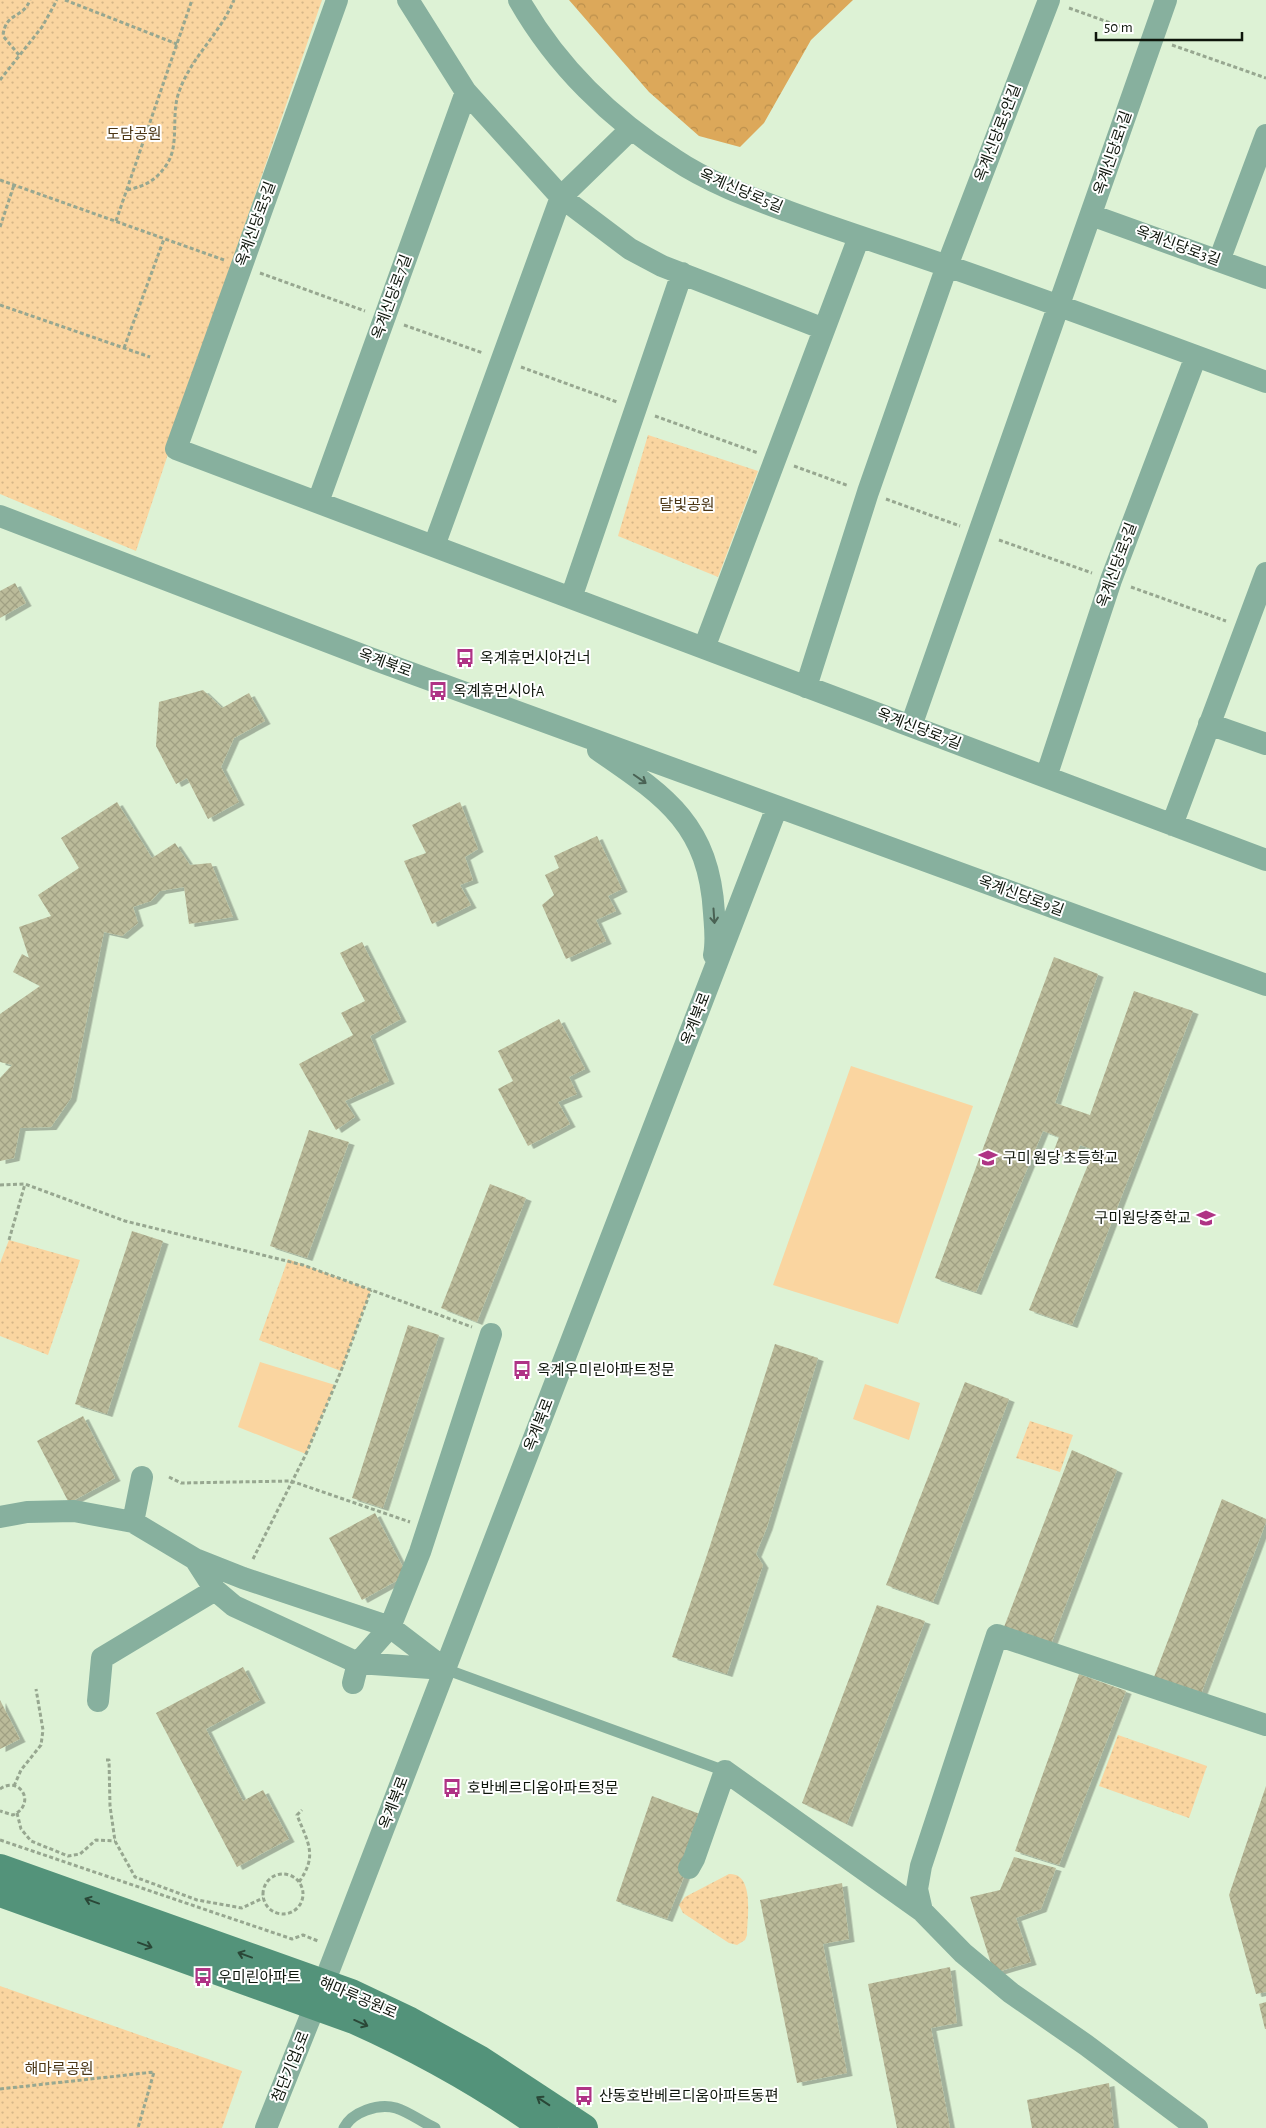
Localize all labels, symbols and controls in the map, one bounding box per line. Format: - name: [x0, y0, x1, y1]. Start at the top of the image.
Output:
- scale bar: [1096, 10, 1242, 42]
- text: 50 m: [1104, 20, 1133, 35]
- street label: 옥계신당로5안길: [972, 82, 1023, 184]
- street label: 옥계신당로1길: [1091, 109, 1134, 197]
- park label: 도담공원: [106, 126, 162, 142]
- street label: 옥계신당로5길: [697, 166, 785, 215]
- street label: 옥계신당로5길: [233, 179, 278, 268]
- street label: 옥계신당로3길: [1134, 223, 1223, 268]
- street label: 옥계신당로7길: [369, 252, 414, 341]
- park label: 달빛공원: [659, 497, 715, 513]
- street label: 옥계신당로5길: [1094, 520, 1139, 609]
- street label: 옥계북로: [356, 646, 414, 679]
- bus stop icon: 옥계휴먼시아건너: [454, 647, 476, 669]
- place label: 옥계휴먼시아건너: [480, 650, 590, 666]
- bus stop icon: 옥계휴먼시아A: [427, 680, 449, 702]
- place label: 옥계휴먼시아A: [453, 683, 545, 699]
- street label: 옥계신당로7길: [875, 705, 964, 752]
- one-way arrow: [633, 774, 647, 784]
- street label: 옥계신당로9길: [976, 873, 1066, 918]
- one-way arrow: [710, 908, 719, 924]
- street label: 옥계북로: [678, 990, 713, 1047]
- school or university icon: 구미 원당 초등학교: [977, 1147, 999, 1169]
- place label: 구미 원당 초등학교: [1003, 1149, 1118, 1166]
- school or university icon: 구미원당중학교: [1195, 1207, 1217, 1229]
- place label: 구미원당중학교: [1094, 1209, 1191, 1226]
- bus stop icon: 옥계우미린아파트정문: [511, 1359, 533, 1381]
- place label: 옥계우미린아파트정문: [537, 1362, 675, 1378]
- street label: 옥계북로: [521, 1396, 556, 1453]
- street label: 옥계북로: [376, 1774, 411, 1831]
- bus stop icon: 호반베르디움아파트정문: [441, 1777, 463, 1799]
- place label: 호반베르디움아파트정문: [467, 1780, 619, 1796]
- one-way arrow: [85, 1896, 100, 1905]
- one-way arrow: [137, 1941, 152, 1950]
- one-way arrow: [238, 1950, 254, 1959]
- bus stop icon: 우미린아파트: [192, 1966, 214, 1988]
- place label: 우미린아파트: [218, 1969, 301, 1985]
- street label: 해마루공원로: [317, 1974, 399, 2021]
- one-way arrow: [353, 2019, 368, 2028]
- street label: 첨단기업5로: [269, 2029, 312, 2105]
- park label: 해마루공원: [24, 2061, 94, 2077]
- bus stop icon: 산동호반베르디움아파트동편: [573, 2085, 595, 2107]
- place label: 산동호반베르디움아파트동편: [599, 2088, 778, 2104]
- one-way arrow: [537, 2095, 551, 2105]

